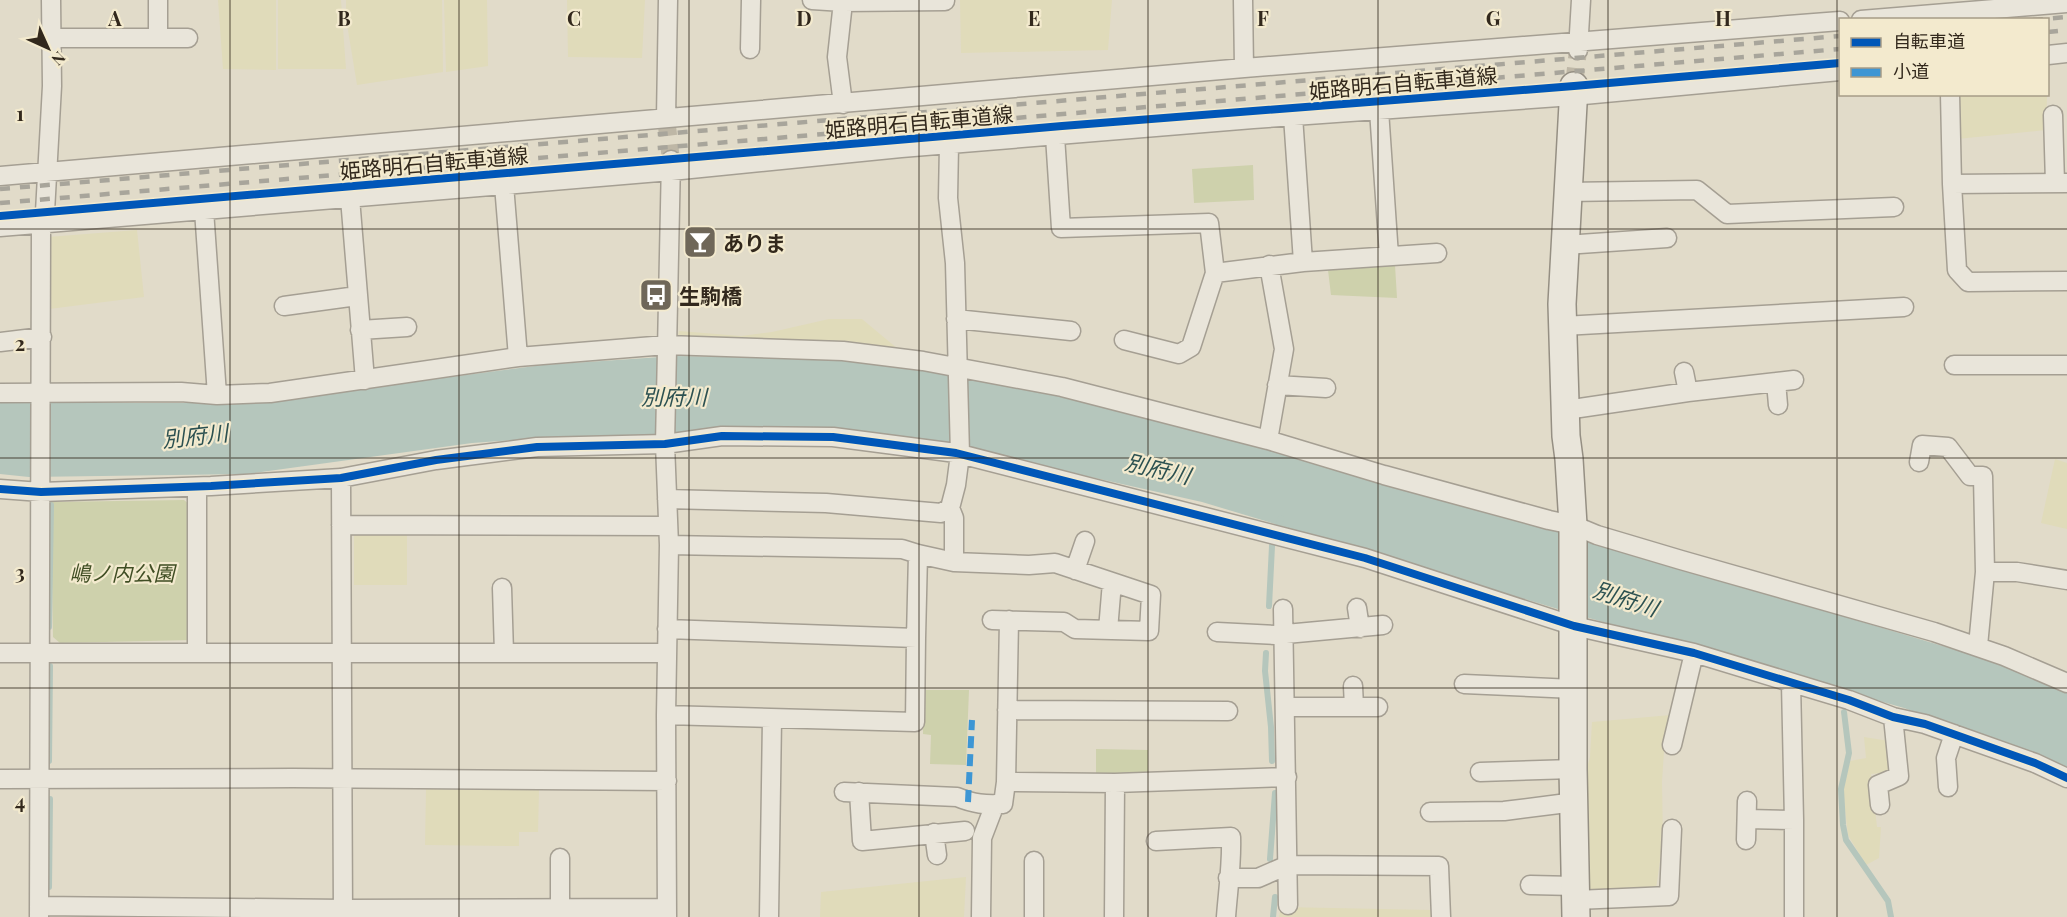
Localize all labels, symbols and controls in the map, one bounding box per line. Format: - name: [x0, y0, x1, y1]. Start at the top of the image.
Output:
- text: A: [107, 4, 122, 31]
- text: B: [337, 4, 351, 31]
- text: C: [567, 4, 581, 31]
- text: D: [796, 4, 812, 31]
- text: E: [1028, 4, 1040, 31]
- text: F: [1257, 4, 1269, 31]
- text: G: [1486, 4, 1501, 31]
- text: H: [1715, 4, 1731, 31]
- north arrow: [18, 18, 78, 78]
- legend: [1839, 18, 2049, 96]
- text: 自転車道: [1893, 29, 1965, 53]
- text: N: [47, 47, 70, 71]
- text: 小道: [1893, 59, 1929, 83]
- street label: 姫路明石自転車道線: [1308, 60, 1498, 104]
- text: 1: [16, 99, 24, 126]
- street label: 姫路明石自転車道線: [824, 99, 1014, 143]
- street label: 姫路明石自転車道線: [339, 140, 529, 184]
- bar icon: ありま: [682, 224, 718, 260]
- place label: ありま: [723, 228, 786, 256]
- bus stop icon: 生駒橋: [638, 277, 674, 313]
- place label: 生駒橋: [679, 281, 742, 309]
- text: 2: [15, 329, 25, 356]
- water label: 別府川: [641, 381, 709, 411]
- water label: 別府川: [161, 416, 231, 453]
- water label: 別府川: [1122, 446, 1195, 490]
- text: 3: [15, 558, 25, 585]
- park label: 嶋ノ内公園: [70, 558, 177, 586]
- water label: 別府川: [1590, 574, 1664, 623]
- text: 4: [15, 787, 25, 814]

